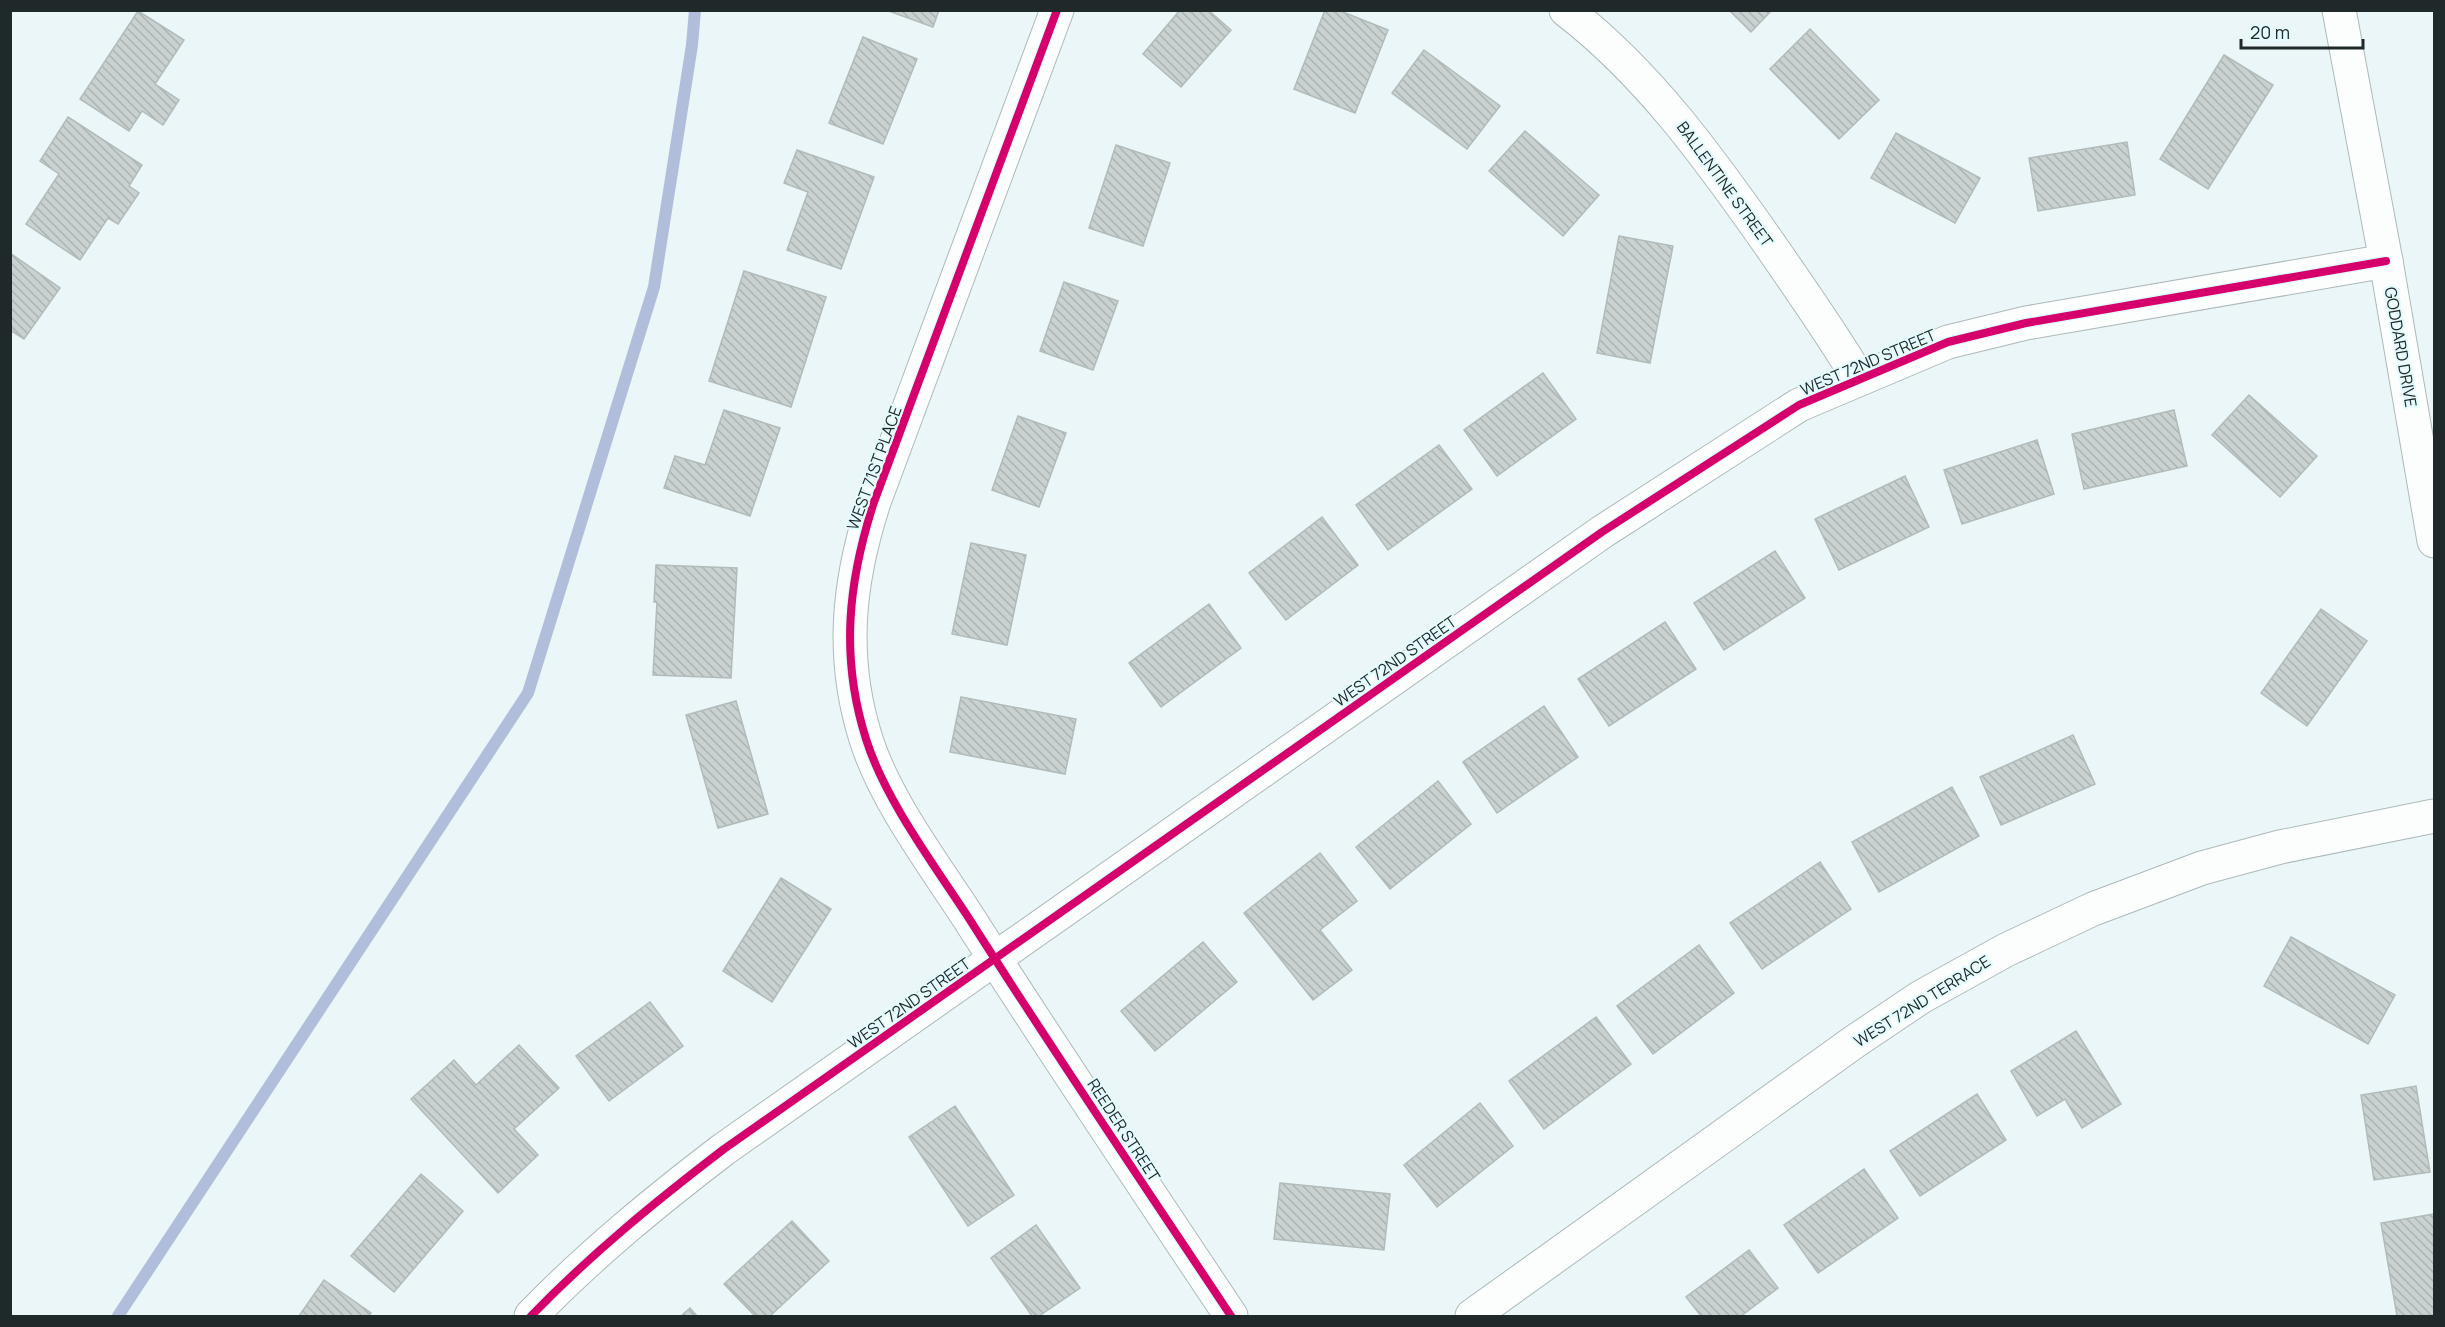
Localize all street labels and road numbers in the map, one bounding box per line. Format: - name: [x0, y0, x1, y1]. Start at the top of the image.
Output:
- street label: BALLENTINE STREET: [1672, 117, 1778, 252]
- street label: GODDARD DRIVE: [2380, 285, 2422, 409]
- street label: WEST 72ND STREET: [1797, 323, 1940, 400]
- street label: WEST 71ST PLACE: [841, 403, 907, 533]
- street label: WEST 72ND STREET: [1329, 610, 1461, 712]
- street label: WEST 72ND TERRACE: [1850, 950, 1994, 1052]
- street label: WEST 72ND STREET: [843, 952, 975, 1054]
- street label: REEDER STREET: [1082, 1074, 1166, 1186]

